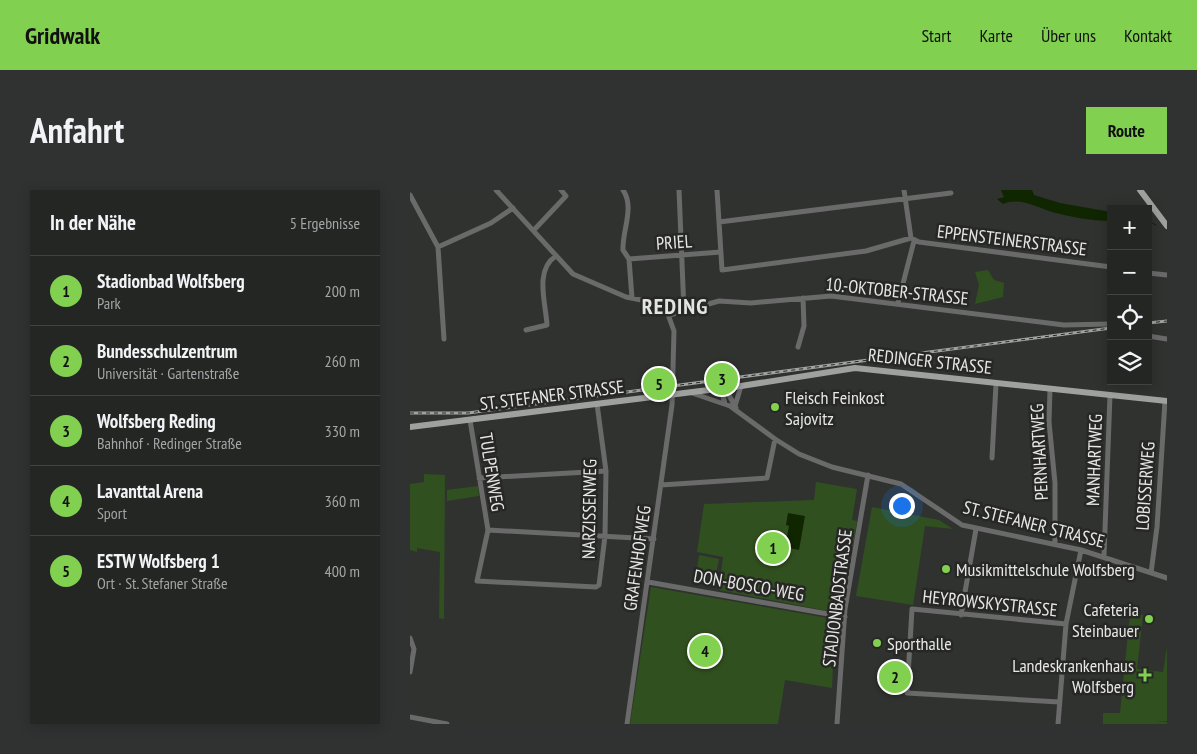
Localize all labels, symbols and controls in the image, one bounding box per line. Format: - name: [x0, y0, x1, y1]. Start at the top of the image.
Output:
- text: Gridwalk: [25, 20, 100, 51]
- text: Start: [921, 24, 952, 47]
- text: Karte: [980, 24, 1013, 47]
- text: Über uns: [1041, 24, 1096, 47]
- text: Kontakt: [1124, 24, 1172, 47]
- text: Anfahrt: [30, 107, 124, 153]
- button: Route: [1086, 107, 1167, 154]
- map controls: [1107, 205, 1152, 385]
- button: +: [1107, 205, 1152, 250]
- text: In der Nähe: [50, 209, 136, 236]
- text: 5 Ergebnisse: [290, 213, 360, 233]
- street label: EPPENSTEINERSTRASSE: [936, 219, 1088, 261]
- street label: PRIEL: [655, 229, 693, 255]
- button: −: [1107, 250, 1152, 295]
- text: Stadionbad Wolfsberg: [97, 269, 245, 293]
- street label: 10.-OKTOBER-STRASSE: [824, 272, 970, 310]
- text: 1: [62, 281, 70, 301]
- text: 200 m: [325, 281, 360, 301]
- district label: REDING: [642, 292, 708, 320]
- text: Park: [97, 293, 121, 313]
- button: locate: [1107, 295, 1152, 340]
- text: Bundesschulzentrum: [97, 339, 237, 363]
- button: layers: [1107, 340, 1152, 385]
- street label: REDINGER STRASSE: [867, 343, 993, 379]
- text: 2: [62, 351, 70, 371]
- text: 260 m: [325, 351, 360, 371]
- pin: 3: [706, 360, 738, 398]
- text: Universität · Gartenstraße: [97, 363, 239, 383]
- pin: 5: [643, 365, 675, 403]
- street label: ST. STEFANER STRASSE: [479, 375, 625, 415]
- place label: Fleisch Feinkost Sajovitz: [785, 386, 885, 430]
- marker: Fleisch Feinkost Sajovitz: [769, 401, 781, 413]
- street label: PERNHARTWEG: [1025, 403, 1053, 501]
- text: Wolfsberg Reding: [97, 409, 216, 433]
- street label: MANHARTWEG: [1081, 413, 1107, 506]
- text: 3: [62, 421, 70, 441]
- text: 330 m: [325, 421, 360, 441]
- street label: TULPENWEG: [474, 431, 510, 513]
- text: Bahnhof · Redinger Straße: [97, 433, 242, 453]
- street label: LOBISSERWEG: [1130, 441, 1160, 531]
- street label: NARZISSENWEG: [577, 459, 601, 559]
- text: Lavanttal Arena: [97, 479, 203, 503]
- text: 4: [62, 491, 70, 511]
- text: 360 m: [325, 491, 360, 511]
- your location: [889, 493, 915, 519]
- street label: ST. STEFANER STRASSE: [961, 495, 1107, 553]
- text: Sport: [97, 503, 127, 523]
- street label: GRAFENHOFWEG: [618, 504, 656, 612]
- street label: STADIONBADSTRASSE: [817, 528, 857, 668]
- pin: 1: [757, 529, 789, 567]
- text: ESTW Wolfsberg 1: [97, 549, 220, 573]
- place label: Musikmittelschule Wolfsberg: [956, 558, 1135, 581]
- text: 5: [62, 561, 70, 581]
- text: 400 m: [325, 561, 360, 581]
- marker: Musikmittelschule Wolfsberg: [940, 563, 952, 575]
- street label: DON-BOSCO-WEG: [692, 564, 806, 606]
- text: Ort · St. Stefaner Straße: [97, 573, 228, 593]
- street label: HEYROWSKYSTRASSE: [922, 584, 1058, 622]
- place label: Cafeteria Steinbauer: [1072, 598, 1139, 642]
- marker: Cafeteria Steinbauer: [1143, 613, 1155, 625]
- pin: 4: [689, 632, 721, 670]
- place label: Sporthalle: [887, 632, 952, 655]
- marker: Sporthalle: [871, 637, 883, 649]
- place label: Landeskrankenhaus Wolfsberg: [1012, 654, 1134, 698]
- pin: 2: [879, 658, 911, 696]
- marker: Landeskrankenhaus Wolfsberg: [1138, 668, 1152, 682]

